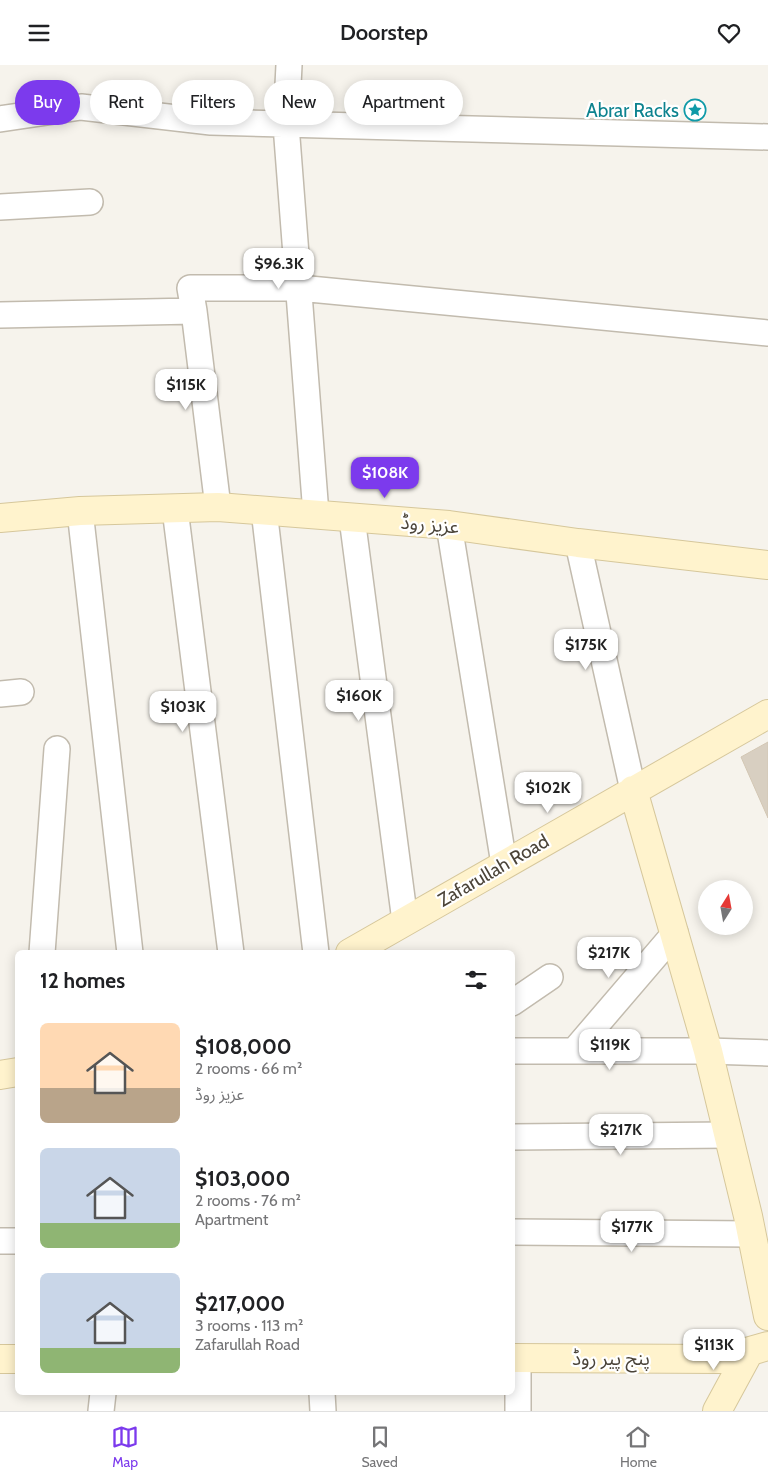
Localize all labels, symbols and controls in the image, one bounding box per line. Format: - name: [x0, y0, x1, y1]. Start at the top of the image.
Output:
- icon: menu: [25, 19, 53, 47]
- text: Doorstep: [340, 19, 428, 46]
- icon: heart: [715, 19, 743, 47]
- chip: Buy: [15, 80, 80, 125]
- chip: Rent: [90, 80, 162, 125]
- chip: Filters: [172, 80, 254, 125]
- chip: New: [264, 80, 334, 125]
- chip: Apartment: [344, 80, 463, 125]
- place icon: Abrar Racks: [683, 98, 707, 122]
- place label: Abrar Racks: [586, 99, 679, 122]
- pin: $96.3K: [238, 247, 320, 290]
- text: $96.3K: [254, 254, 304, 273]
- pin: $115K: [151, 369, 221, 411]
- text: $115K: [166, 375, 206, 394]
- pin: $108K: [350, 457, 420, 499]
- text: $108K: [362, 463, 408, 482]
- street label: عزیز روڈ: [400, 510, 460, 539]
- pin: $175K: [551, 629, 621, 671]
- text: $175K: [565, 635, 607, 654]
- pin: $160K: [324, 679, 394, 722]
- text: $160K: [336, 686, 382, 705]
- pin: $103K: [148, 691, 218, 733]
- text: $103K: [160, 697, 206, 716]
- pin: $102K: [513, 771, 583, 814]
- text: $102K: [526, 778, 570, 797]
- street label: Zafarullah Road: [434, 829, 553, 911]
- north arrow: [698, 880, 752, 935]
- map controls: [698, 880, 753, 935]
- pin: $217K: [574, 937, 644, 979]
- text: $217K: [588, 943, 630, 962]
- icon: filters: [462, 966, 490, 994]
- text: 12 homes: [40, 968, 125, 993]
- pin: $119K: [575, 1029, 645, 1071]
- text: $108,000: [195, 1034, 292, 1059]
- text: $119K: [590, 1035, 630, 1054]
- icon: home: [80, 1043, 140, 1103]
- text: 2 rooms · 66 m²: [195, 1059, 302, 1078]
- text: عزیز روڈ: [195, 1085, 244, 1104]
- pin: $217K: [586, 1113, 656, 1156]
- text: $217K: [600, 1120, 642, 1139]
- text: $103,000: [195, 1166, 290, 1191]
- icon: home: [80, 1168, 140, 1228]
- text: 2 rooms · 76 m²: [195, 1191, 301, 1210]
- text: Apartment: [195, 1210, 268, 1229]
- pin: $177K: [597, 1211, 667, 1253]
- text: $177K: [611, 1217, 653, 1236]
- text: $217,000: [195, 1291, 285, 1316]
- icon: home: [80, 1293, 140, 1353]
- text: 3 rooms · 113 m²: [195, 1316, 303, 1335]
- pin: $113K: [679, 1329, 749, 1371]
- text: Zafarullah Road: [195, 1335, 300, 1354]
- text: $113K: [694, 1335, 734, 1354]
- street label: پنج پیر روڈ: [572, 1347, 650, 1373]
- tab: Map: [111, 1423, 139, 1471]
- tab: Saved: [361, 1423, 398, 1471]
- tab: Home: [620, 1423, 657, 1471]

